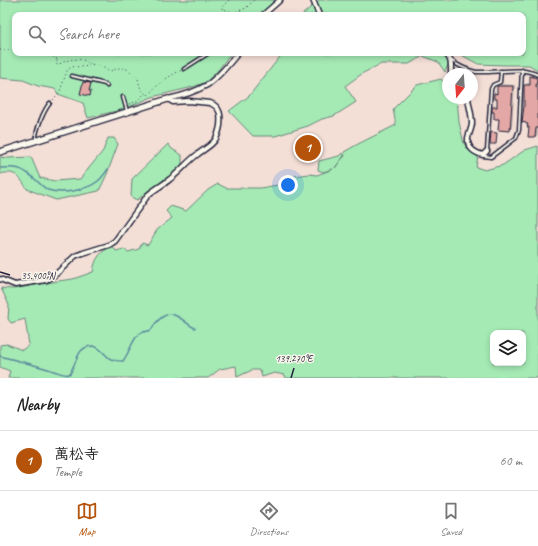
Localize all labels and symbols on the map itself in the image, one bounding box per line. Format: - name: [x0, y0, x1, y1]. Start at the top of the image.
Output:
- north arrow: [442, 68, 478, 104]
- pin: 1: [295, 133, 321, 163]
- your location: [278, 175, 298, 195]
- text: 35.400°N: [21, 269, 57, 282]
- text: 139.270°E: [275, 352, 314, 365]

